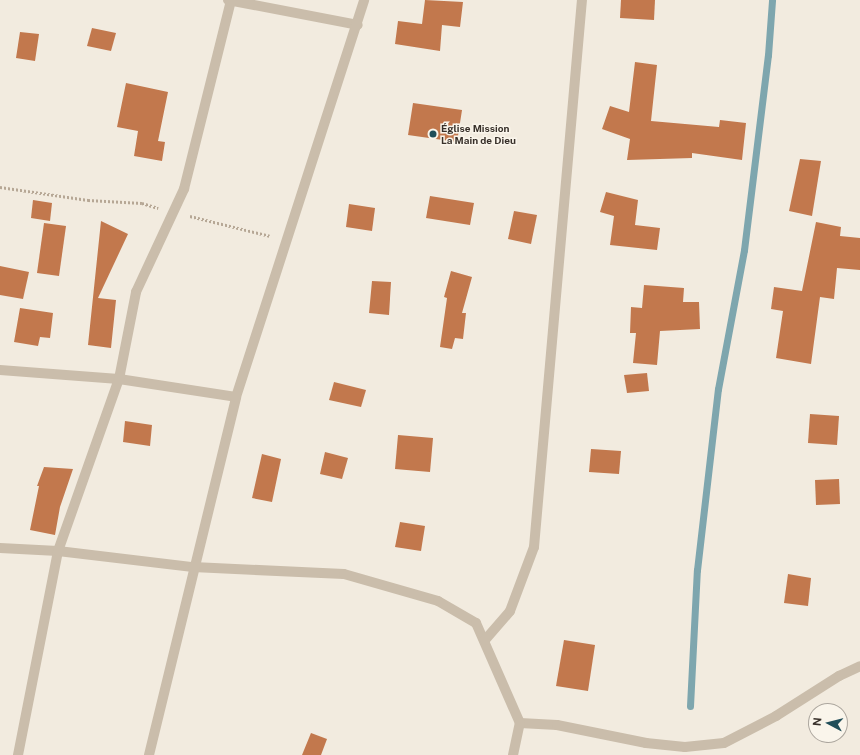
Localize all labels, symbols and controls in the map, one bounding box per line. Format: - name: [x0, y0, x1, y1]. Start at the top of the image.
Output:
- place label: Église Mission La Main de Dieu: [441, 122, 516, 146]
- marker: Église Mission La Main de Dieu: [428, 129, 438, 139]
- north arrow: [808, 703, 848, 743]
- text: N: [811, 717, 824, 727]

